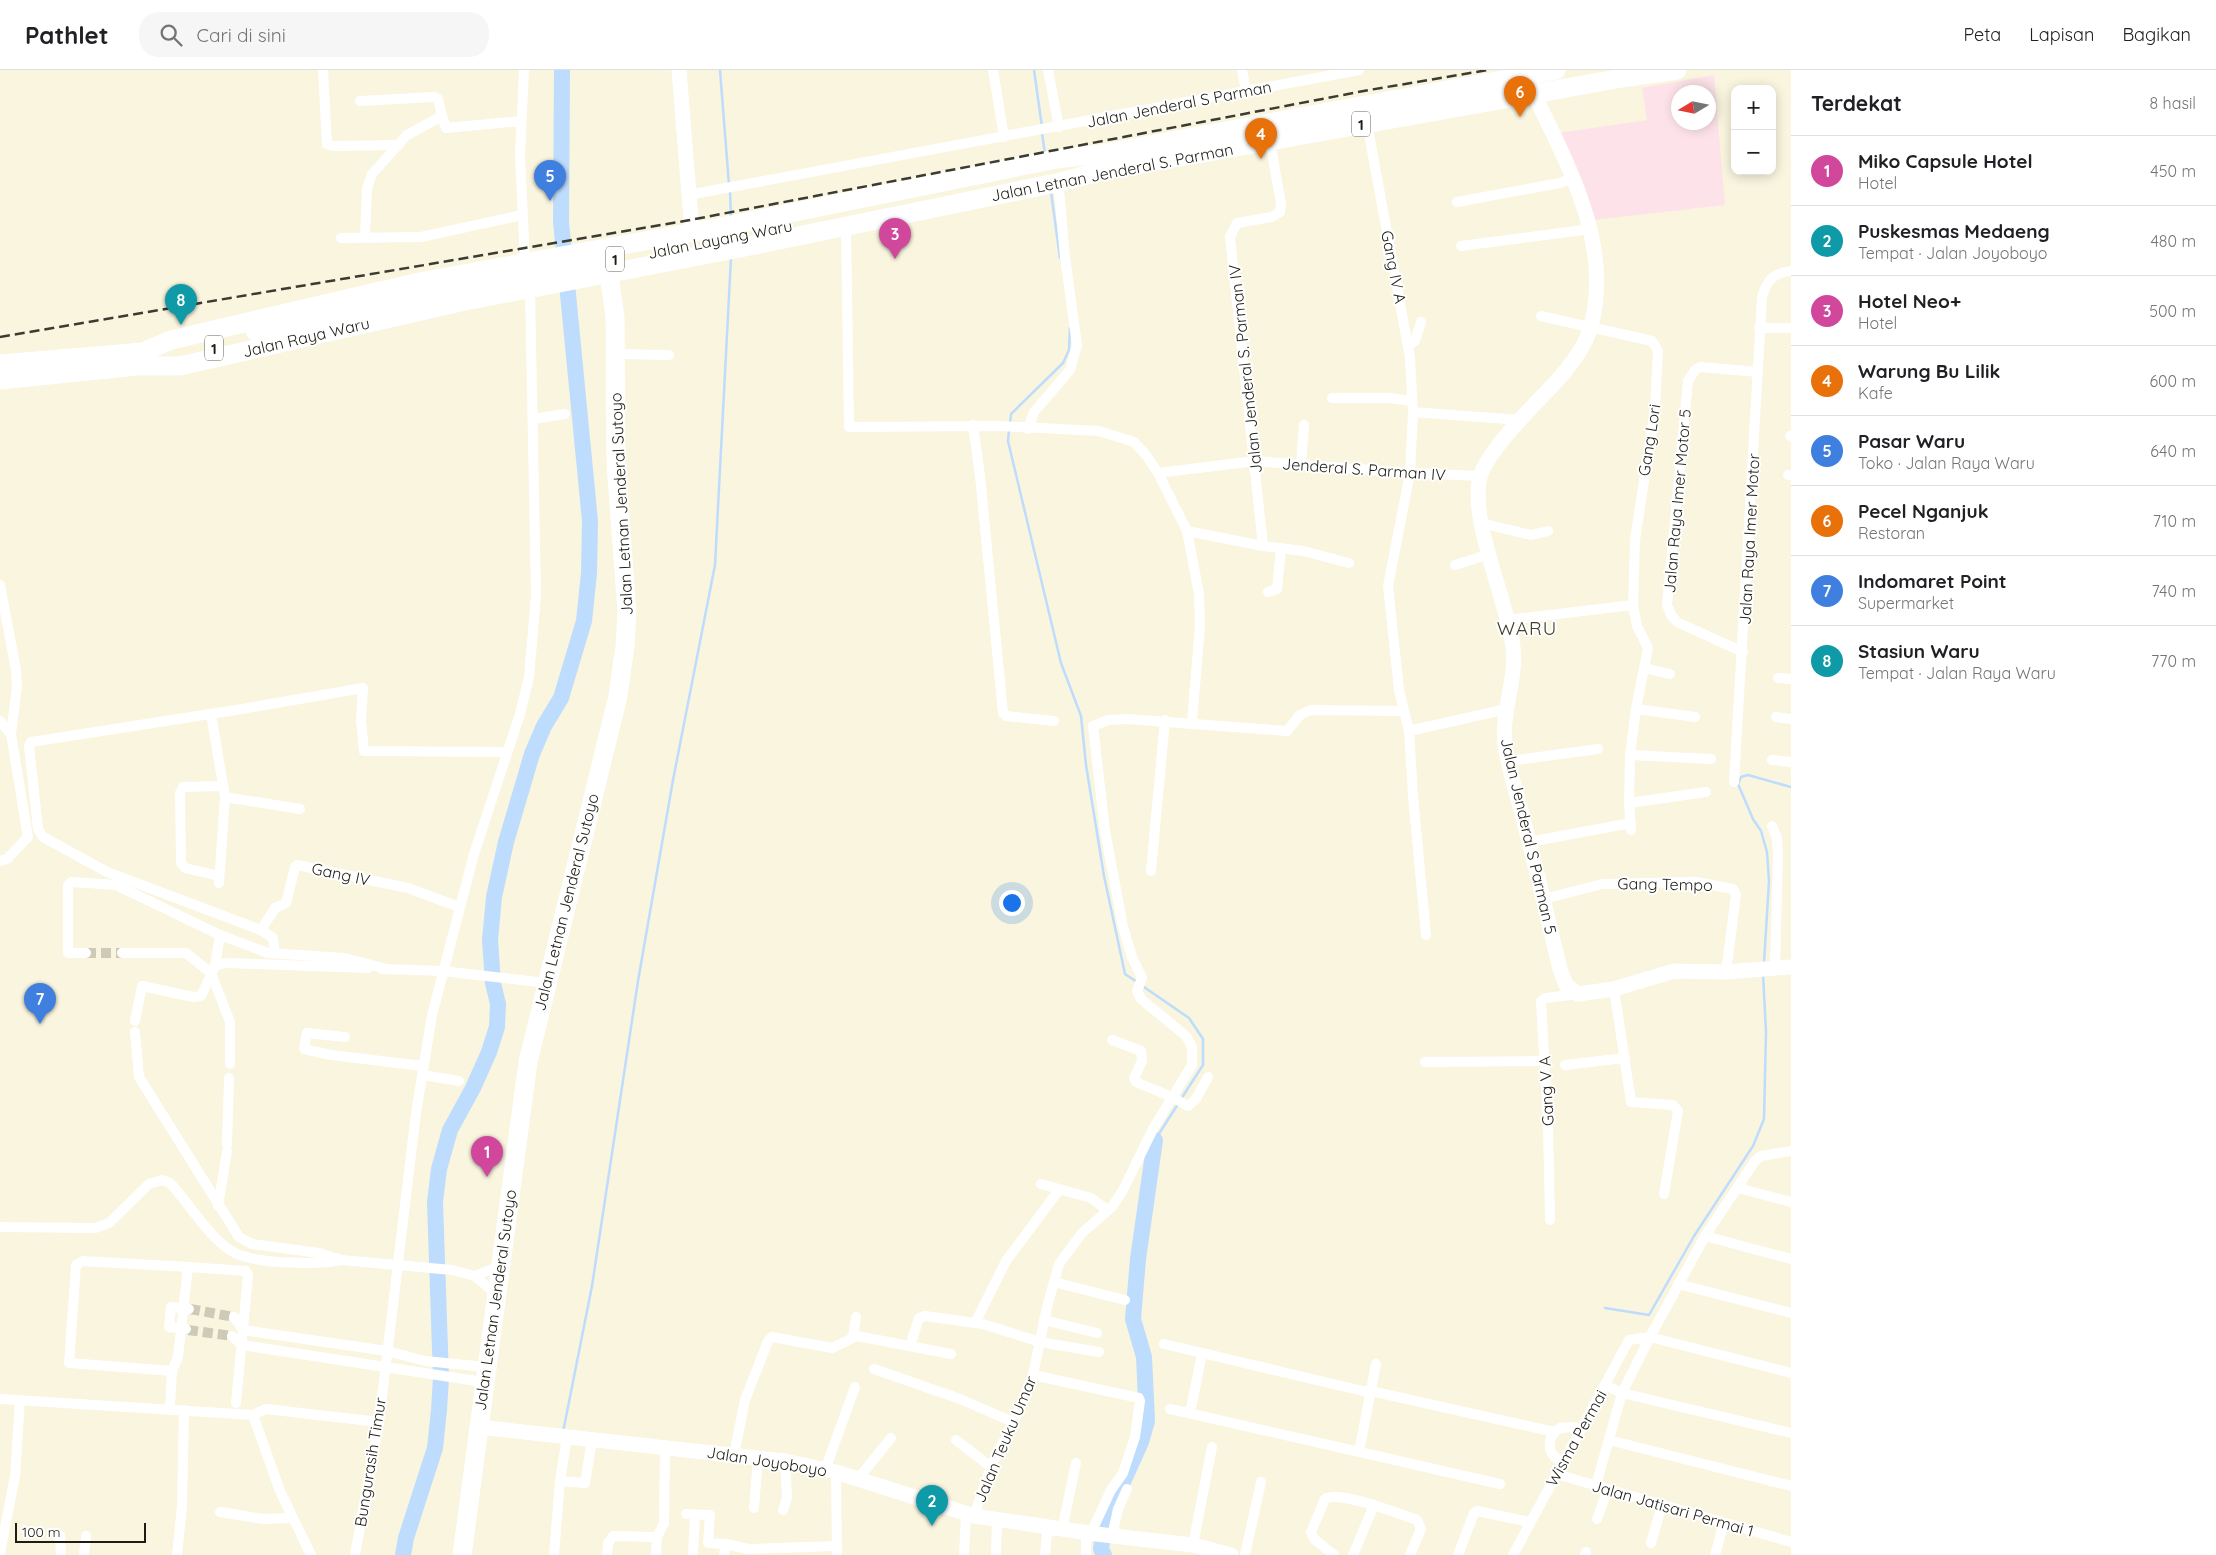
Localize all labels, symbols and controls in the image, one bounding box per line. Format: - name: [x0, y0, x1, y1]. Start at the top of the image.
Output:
- search box: [139, 12, 489, 57]
- text: Pathlet: [25, 20, 109, 50]
- icon: search: [157, 21, 185, 49]
- text: Cari di sini: [197, 23, 286, 47]
- text: Peta: [1964, 23, 2001, 46]
- text: Lapisan: [2029, 23, 2094, 46]
- text: Bagikan: [2122, 23, 2191, 46]
- street label: Jalan Jenderal S Parman: [1085, 76, 1273, 132]
- pin: 6: [1504, 76, 1536, 117]
- north arrow: [1671, 85, 1716, 130]
- map controls: [1731, 85, 1776, 175]
- button: +: [1731, 85, 1776, 130]
- text: Terdekat: [1811, 90, 1902, 116]
- text: 8 hasil: [2150, 93, 2196, 113]
- road number: 1: [1352, 112, 1370, 136]
- pin: 4: [1245, 118, 1277, 159]
- button: −: [1731, 130, 1776, 175]
- street label: Jalan Letnan Jenderal S. Parman: [989, 139, 1235, 205]
- text: Miko Capsule Hotel: [1858, 149, 2033, 173]
- pin: 5: [534, 160, 566, 201]
- text: 1: [1824, 161, 1830, 181]
- text: 450 m: [2150, 161, 2196, 181]
- text: Hotel: [1858, 173, 1897, 193]
- street label: Jalan Layang Waru: [646, 215, 794, 263]
- pin: 3: [879, 218, 911, 259]
- text: Puskesmas Medaeng: [1858, 219, 2050, 243]
- street label: Gang IV A: [1377, 229, 1411, 305]
- text: 2: [1822, 231, 1832, 251]
- text: 480 m: [2150, 231, 2196, 251]
- text: Tempat · Jalan Joyoboyo: [1858, 243, 2047, 263]
- road number: 1: [606, 246, 624, 272]
- street label: Jalan Jenderal S. Parman IV: [1224, 263, 1266, 474]
- pin: 8: [165, 284, 197, 325]
- text: Hotel Neo+: [1858, 289, 1961, 313]
- text: 3: [1823, 301, 1831, 321]
- text: 500 m: [2149, 301, 2196, 321]
- street label: Jalan Raya Waru: [241, 313, 371, 361]
- text: Hotel: [1858, 313, 1897, 333]
- road number: 1: [205, 336, 223, 360]
- text: Warung Bu Lilik: [1858, 359, 2000, 383]
- text: 4: [1822, 371, 1832, 391]
- text: 600 m: [2149, 371, 2196, 391]
- text: Kafe: [1858, 383, 1893, 403]
- street label: Jalan Letnan Jenderal Sutoyo: [605, 392, 637, 616]
- street label: Gang Lori: [1633, 403, 1665, 477]
- street label: Jalan Raya Imer Motor 5: [1659, 408, 1695, 594]
- text: Pasar Waru: [1858, 429, 1965, 453]
- text: 5: [1822, 441, 1832, 461]
- text: 640 m: [2150, 441, 2196, 461]
- street label: Jenderal S. Parman IV: [1281, 453, 1447, 485]
- street label: Jalan Raya Imer Motor: [1735, 453, 1763, 625]
- text: Toko · Jalan Raya Waru: [1858, 453, 2035, 473]
- text: Pecel Nganjuk: [1858, 499, 1988, 523]
- text: 6: [1823, 511, 1831, 531]
- text: 710 m: [2153, 511, 2196, 531]
- text: Restoran: [1858, 523, 1925, 543]
- text: Indomaret Point: [1858, 569, 2007, 593]
- text: 7: [1823, 581, 1831, 601]
- text: 740 m: [2152, 581, 2196, 601]
- text: Supermarket: [1858, 593, 1954, 613]
- district label: WARU: [1497, 616, 1557, 640]
- text: Stasiun Waru: [1858, 639, 1980, 663]
- text: 8: [1823, 651, 1831, 671]
- text: 770 m: [2151, 651, 2196, 671]
- text: Tempat · Jalan Raya Waru: [1858, 663, 2056, 683]
- street label: Jalan Jenderal S Parman 5: [1497, 736, 1561, 936]
- street label: Jalan Letnan Jenderal Sutoyo: [529, 791, 603, 1013]
- street label: Gang IV: [310, 858, 372, 890]
- street label: Gang Tempo: [1617, 873, 1713, 895]
- your location: [999, 890, 1025, 916]
- pin: 7: [24, 983, 56, 1024]
- street label: Gang V A: [1534, 1056, 1558, 1126]
- pin: 1: [471, 1136, 503, 1177]
- street label: Jalan Letnan Jenderal Sutoyo: [470, 1188, 520, 1412]
- street label: Jalan Teuku Umar: [969, 1373, 1041, 1505]
- street label: Wisma Permai: [1541, 1386, 1611, 1490]
- street label: Bungurasih Timur: [350, 1396, 390, 1528]
- street label: Jalan Joyoboyo: [705, 1442, 829, 1480]
- street label: Jalan Jatisari Permai 1: [1590, 1475, 1756, 1541]
- pin: 2: [916, 1485, 948, 1526]
- scale bar: [15, 1520, 146, 1543]
- text: 100 m: [22, 1523, 60, 1541]

